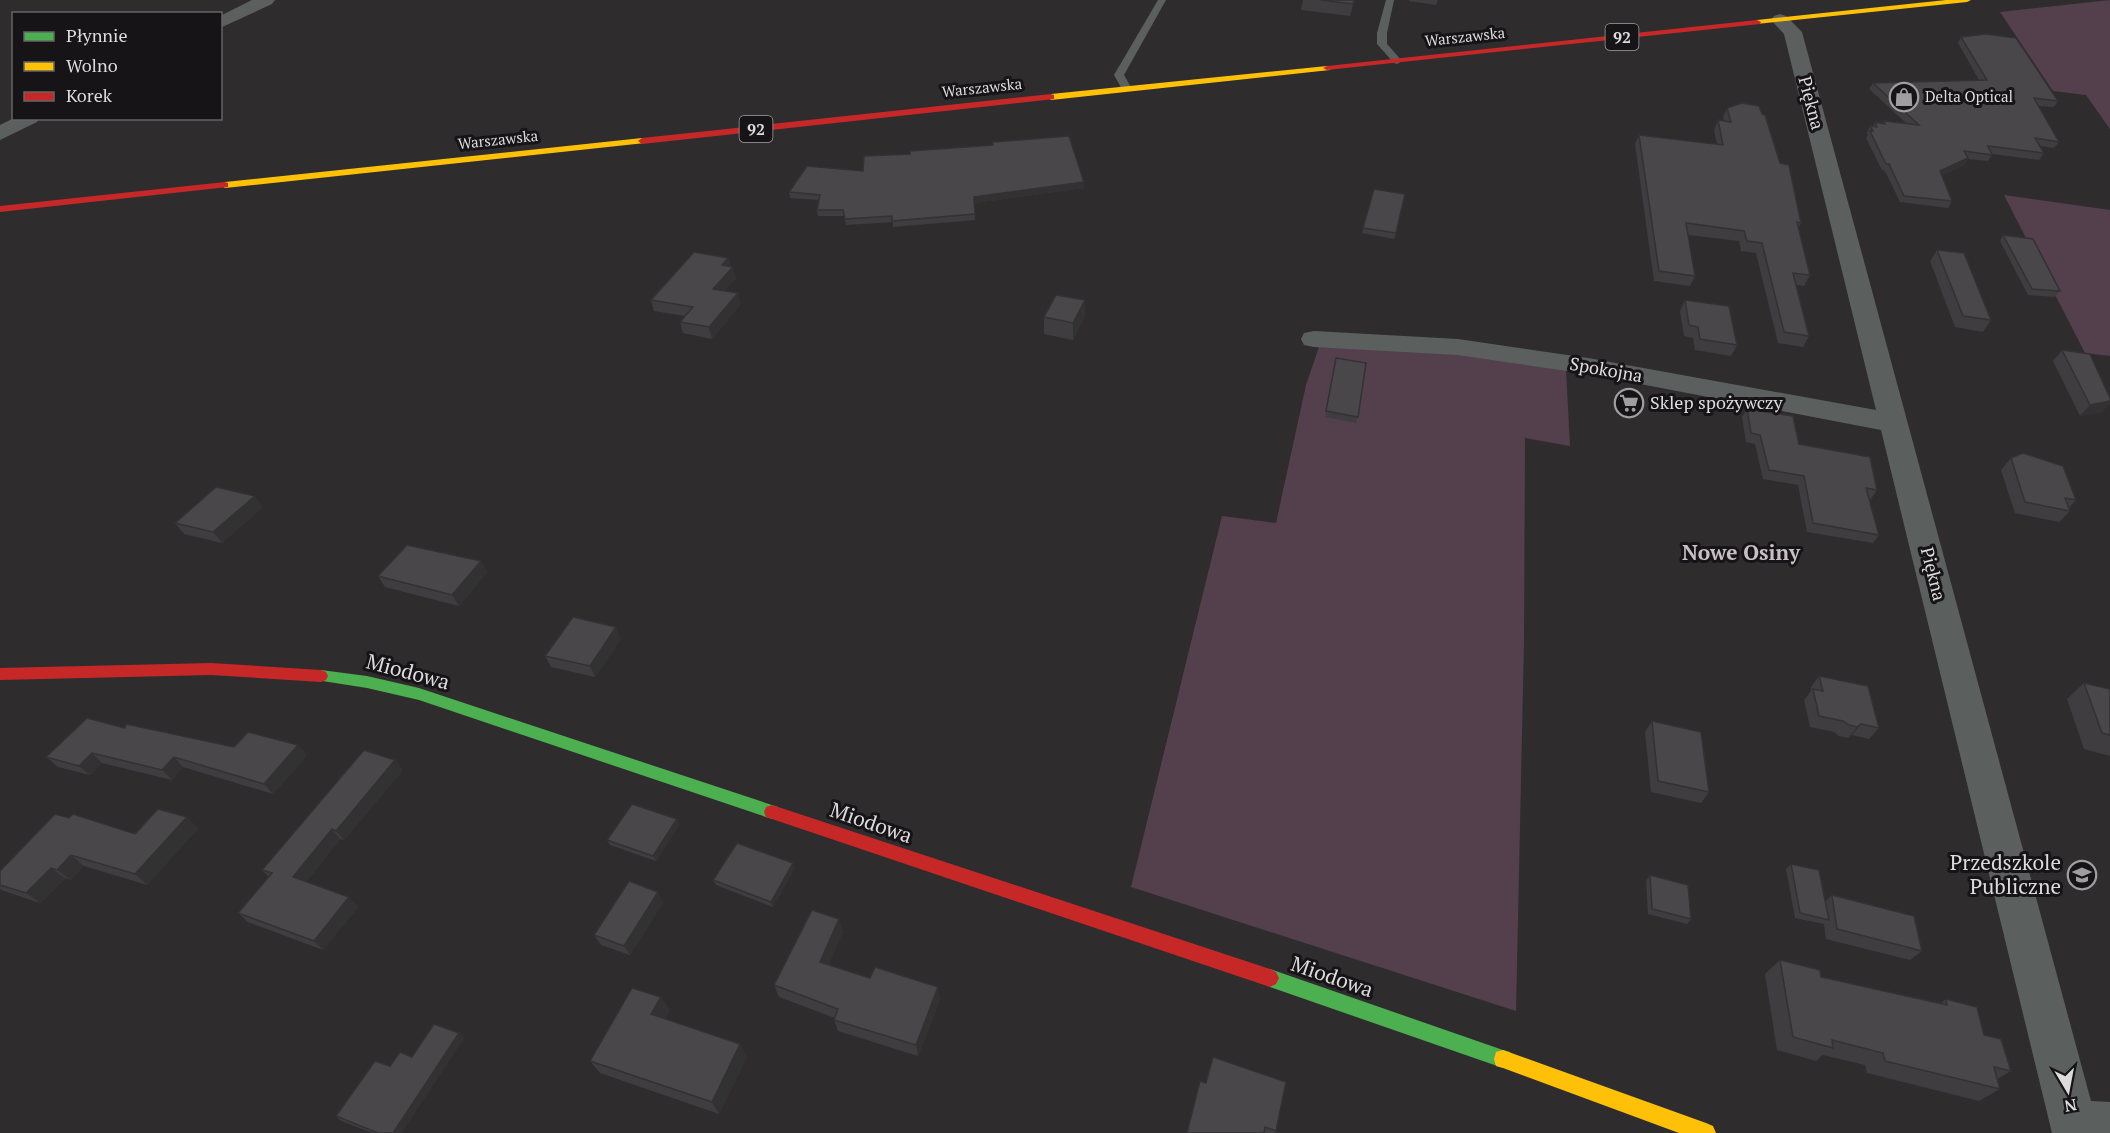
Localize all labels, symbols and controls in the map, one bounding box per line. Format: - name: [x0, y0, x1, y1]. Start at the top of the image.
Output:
- legend: [12, 12, 222, 120]
- street label: Warszawska: [1424, 22, 1506, 50]
- text: Płynnie: [66, 23, 128, 47]
- road number: 92: [1606, 24, 1638, 50]
- text: Wolno: [66, 53, 118, 77]
- street label: Warszawska: [941, 73, 1023, 101]
- street label: Piękna: [1793, 73, 1831, 132]
- shop icon: Delta Optical: [1888, 81, 1920, 113]
- text: Korek: [66, 83, 113, 107]
- place label: Delta Optical: [1925, 86, 2013, 106]
- road number: 92: [740, 116, 772, 142]
- street label: Warszawska: [457, 125, 539, 153]
- street label: Spokojna: [1568, 351, 1645, 387]
- supermarket icon: Sklep spożywczy: [1613, 387, 1645, 419]
- place label: Sklep spożywczy: [1650, 390, 1783, 414]
- district label: Nowe Osiny: [1682, 538, 1801, 566]
- street label: Piękna: [1916, 545, 1952, 603]
- street label: Miodowa: [364, 647, 453, 696]
- street label: Miodowa: [827, 795, 916, 849]
- place label: Przedszkole Publiczne: [1950, 848, 2061, 900]
- school or university icon: Przedszkole Publiczne: [2066, 859, 2098, 891]
- street label: Miodowa: [1288, 949, 1377, 1003]
- north arrow: [2038, 1061, 2098, 1121]
- text: N: [2063, 1094, 2078, 1118]

